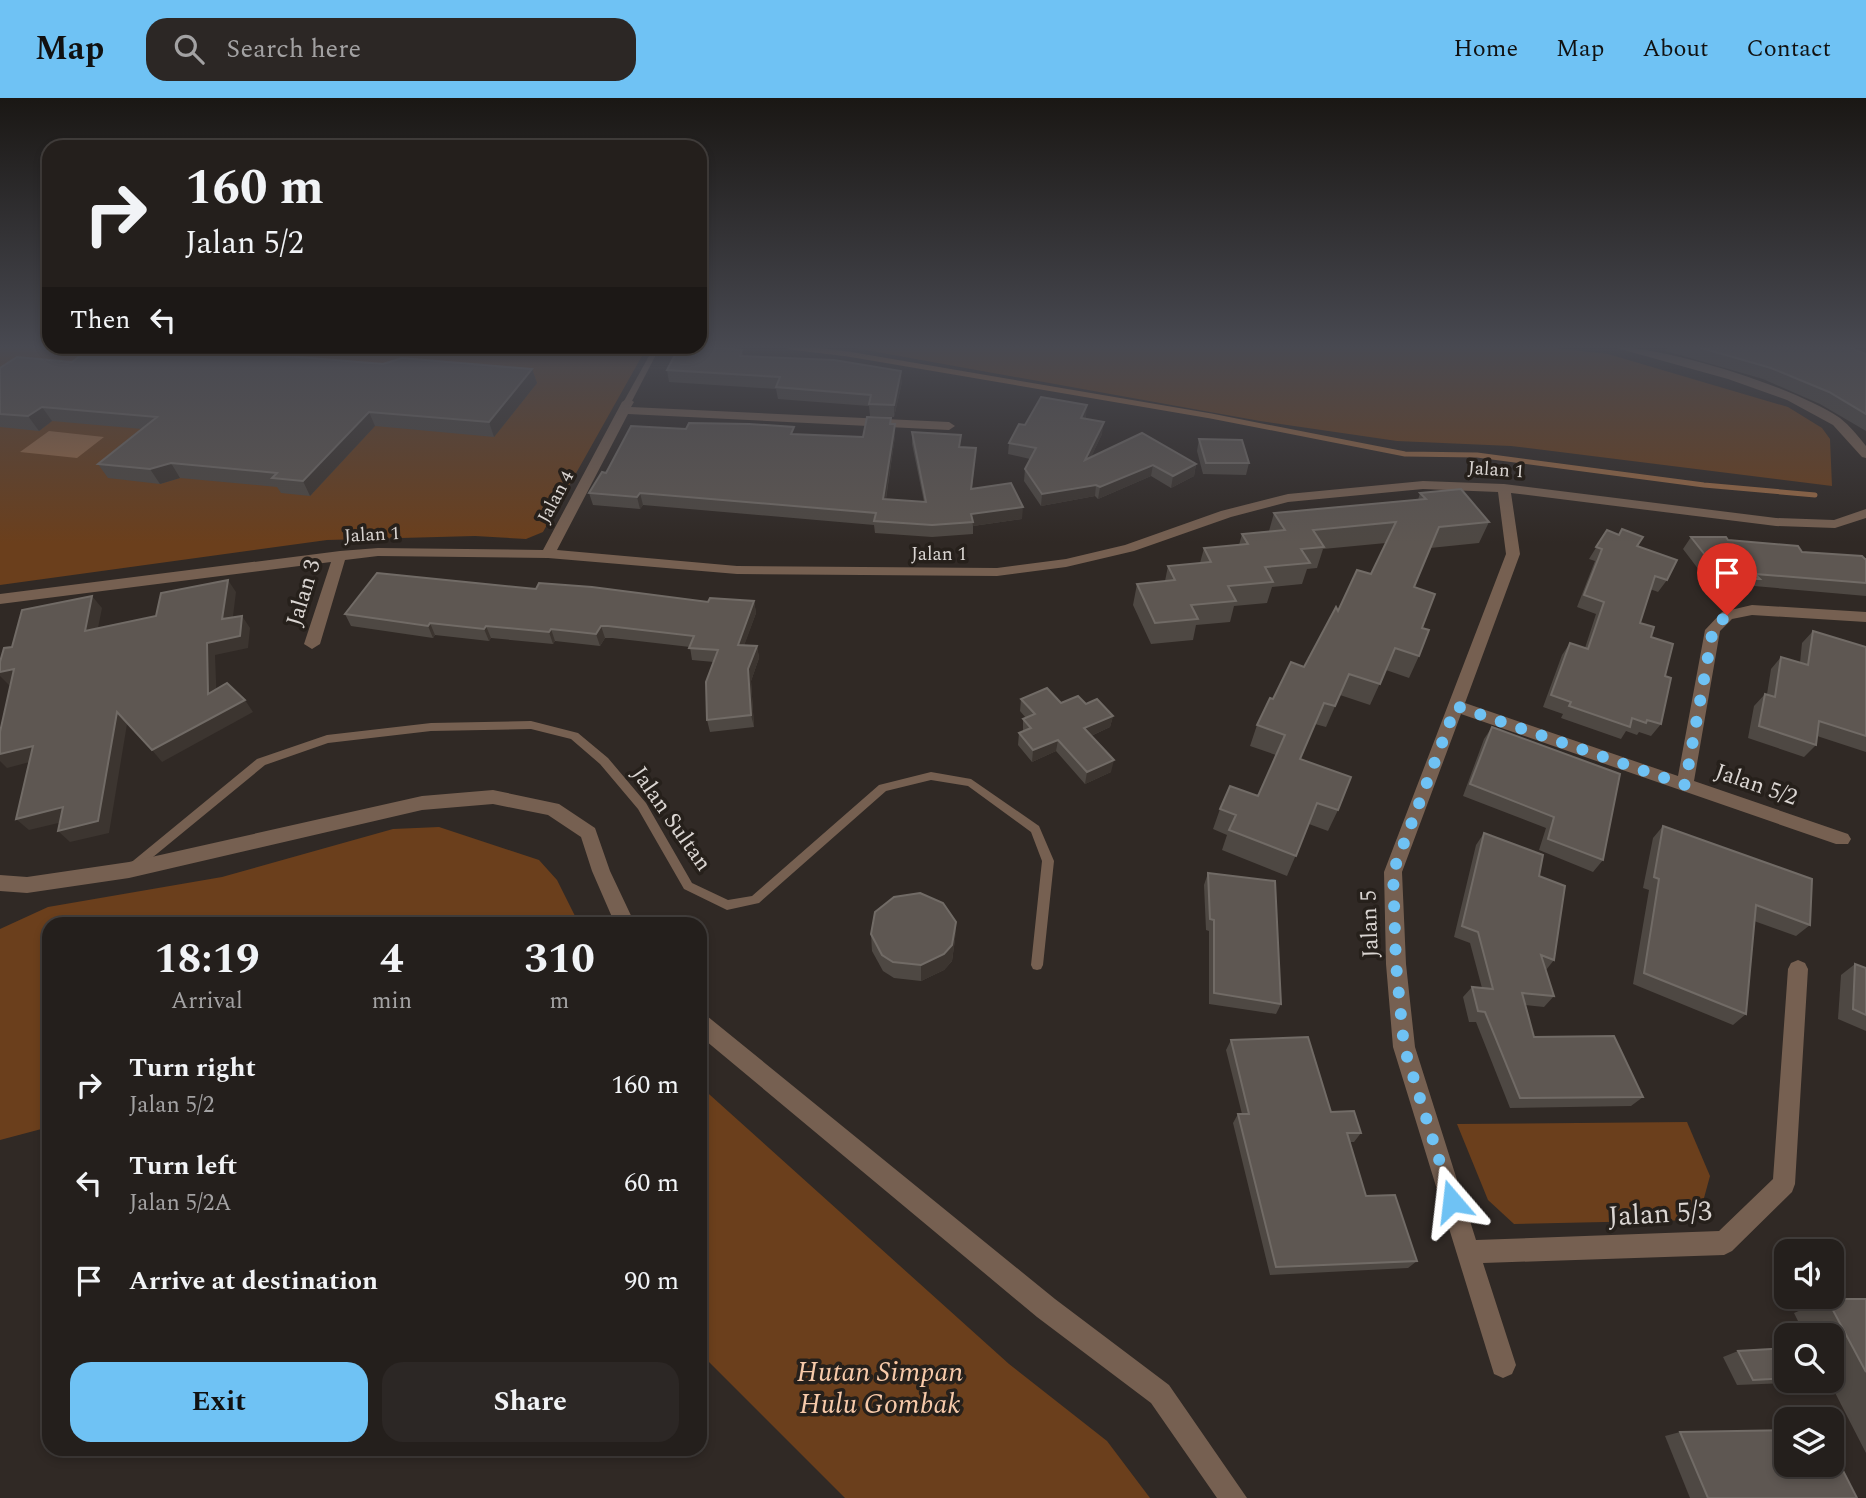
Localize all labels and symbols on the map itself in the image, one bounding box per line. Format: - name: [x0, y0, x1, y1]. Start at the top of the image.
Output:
- street label: Jalan 1: [1467, 454, 1525, 486]
- street label: Jalan 4: [530, 465, 582, 529]
- street label: Jalan 1: [343, 519, 401, 551]
- street label: Jalan 1: [911, 540, 967, 569]
- pin: [1697, 543, 1757, 615]
- street label: Jalan 3: [277, 555, 331, 631]
- street label: Jalan 5/2: [1710, 755, 1802, 815]
- street label: Jalan Sultan: [622, 759, 720, 879]
- street label: Jalan 5: [1351, 889, 1389, 959]
- position arrow: [1415, 1164, 1489, 1238]
- street label: Jalan 5/3: [1607, 1190, 1713, 1238]
- park label: Hutan Simpan Hulu Gombak: [797, 1351, 963, 1426]

